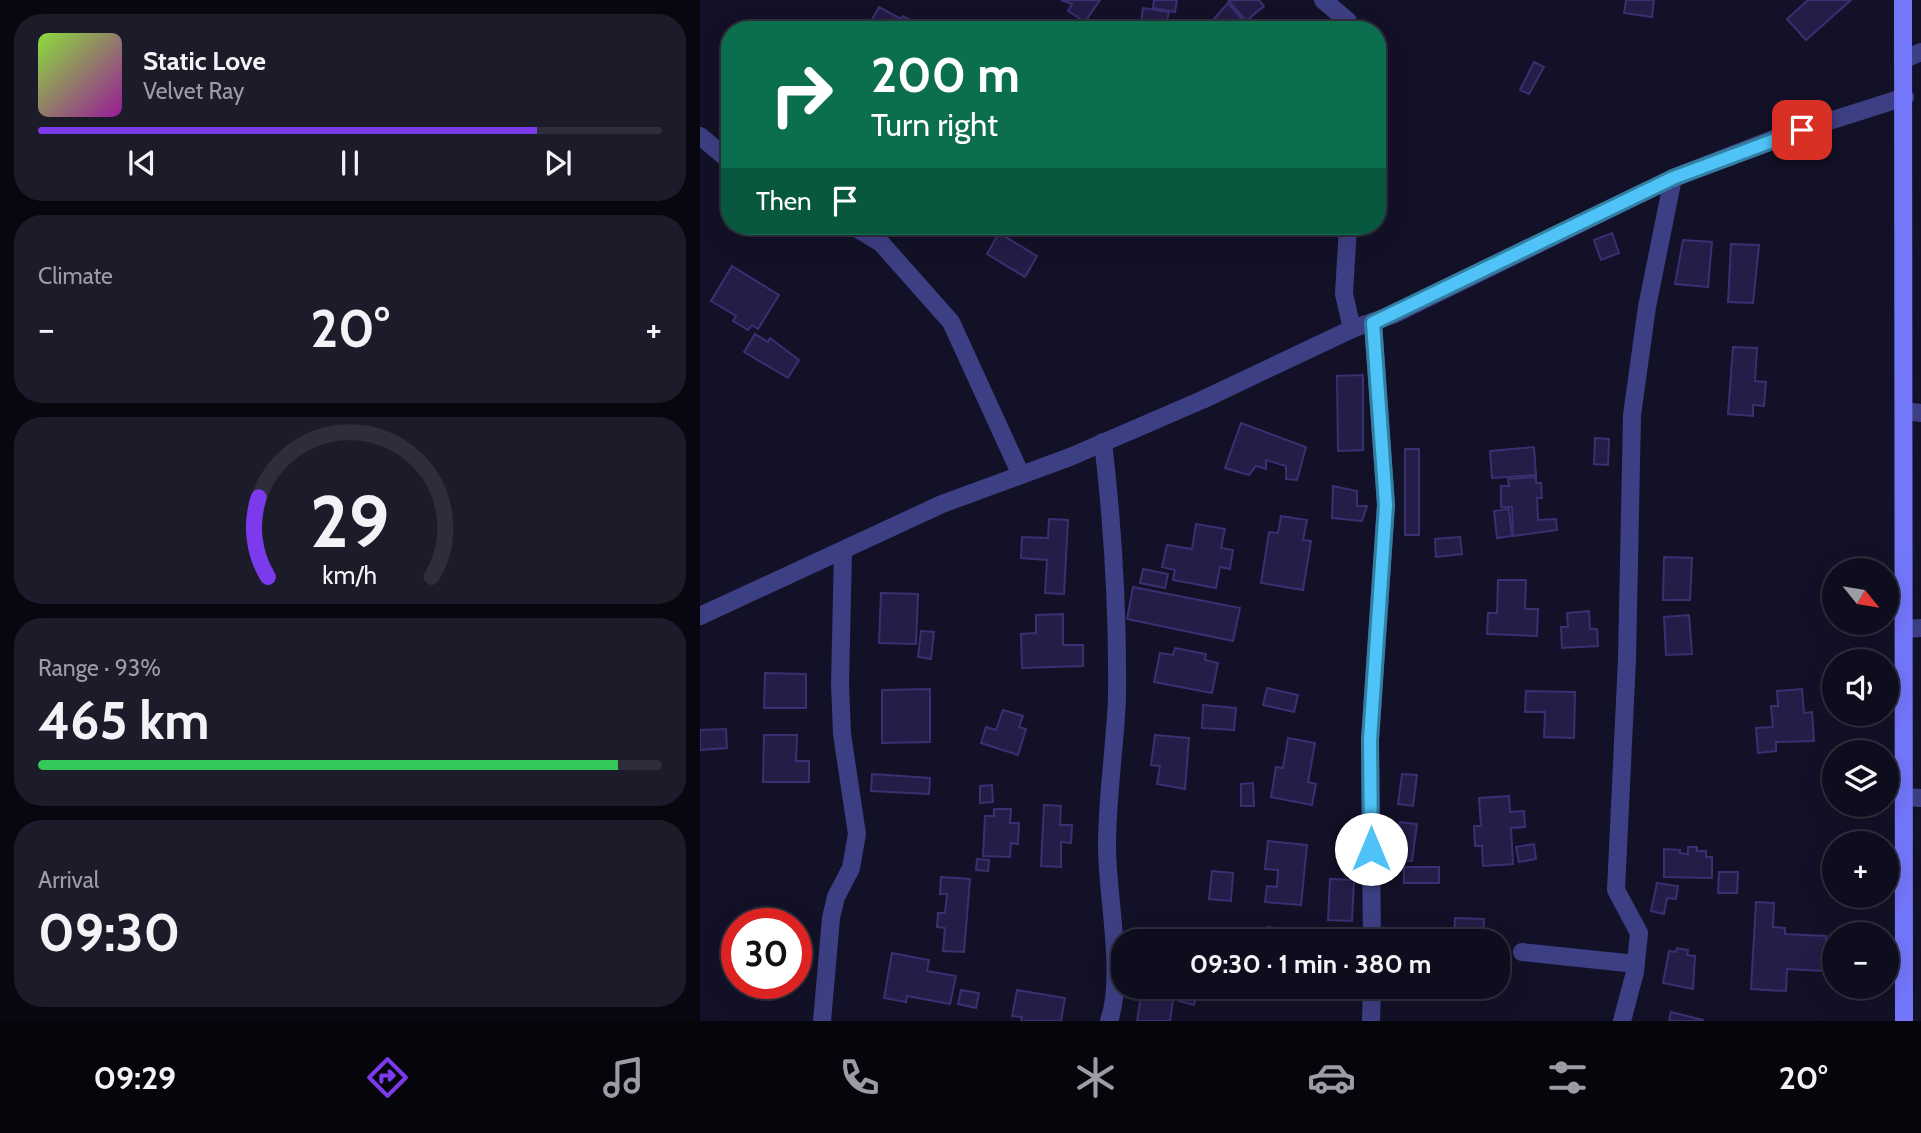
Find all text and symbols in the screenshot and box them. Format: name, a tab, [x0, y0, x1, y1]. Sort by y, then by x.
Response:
text: Static Love	[143, 45, 266, 77]
text: 200 m	[871, 45, 1020, 104]
icon: right	[756, 49, 847, 140]
text: Velvet Ray	[143, 77, 244, 105]
pin	[1772, 100, 1832, 160]
text: Turn right	[871, 105, 998, 144]
icon: arrive	[1783, 111, 1821, 149]
icon: previous	[123, 144, 161, 182]
icon: pause	[331, 144, 369, 182]
icon: next	[539, 144, 577, 182]
icon: arrive	[826, 182, 864, 220]
text: Then	[756, 185, 812, 217]
text: Climate	[38, 262, 113, 290]
text: 20°	[310, 297, 390, 360]
text: −	[38, 305, 55, 352]
text: +	[645, 305, 662, 352]
text: 29	[310, 477, 390, 565]
north arrow	[1822, 558, 1899, 635]
map controls	[1822, 558, 1899, 999]
text: km/h	[323, 559, 377, 589]
button: sound	[1822, 649, 1899, 726]
text: Range · 93%	[38, 654, 161, 682]
text: 465 km	[38, 689, 210, 752]
button: layers	[1822, 740, 1899, 817]
position arrow	[1334, 812, 1408, 886]
button: +	[1822, 831, 1899, 908]
text: Arrival	[38, 866, 99, 894]
text: 09:30	[38, 901, 180, 964]
speed limit sign: 30	[721, 908, 812, 999]
button: −	[1822, 922, 1899, 999]
text: 09:30 · 1 min · 380 m	[1190, 948, 1431, 980]
icon: directions	[363, 1053, 412, 1102]
icon: music	[599, 1053, 648, 1102]
icon: phone	[835, 1053, 884, 1102]
icon: climate	[1071, 1053, 1120, 1102]
icon: car	[1307, 1053, 1356, 1102]
icon: filters	[1543, 1053, 1592, 1102]
text: 09:29	[93, 1058, 176, 1097]
text: 20°	[1779, 1058, 1828, 1097]

